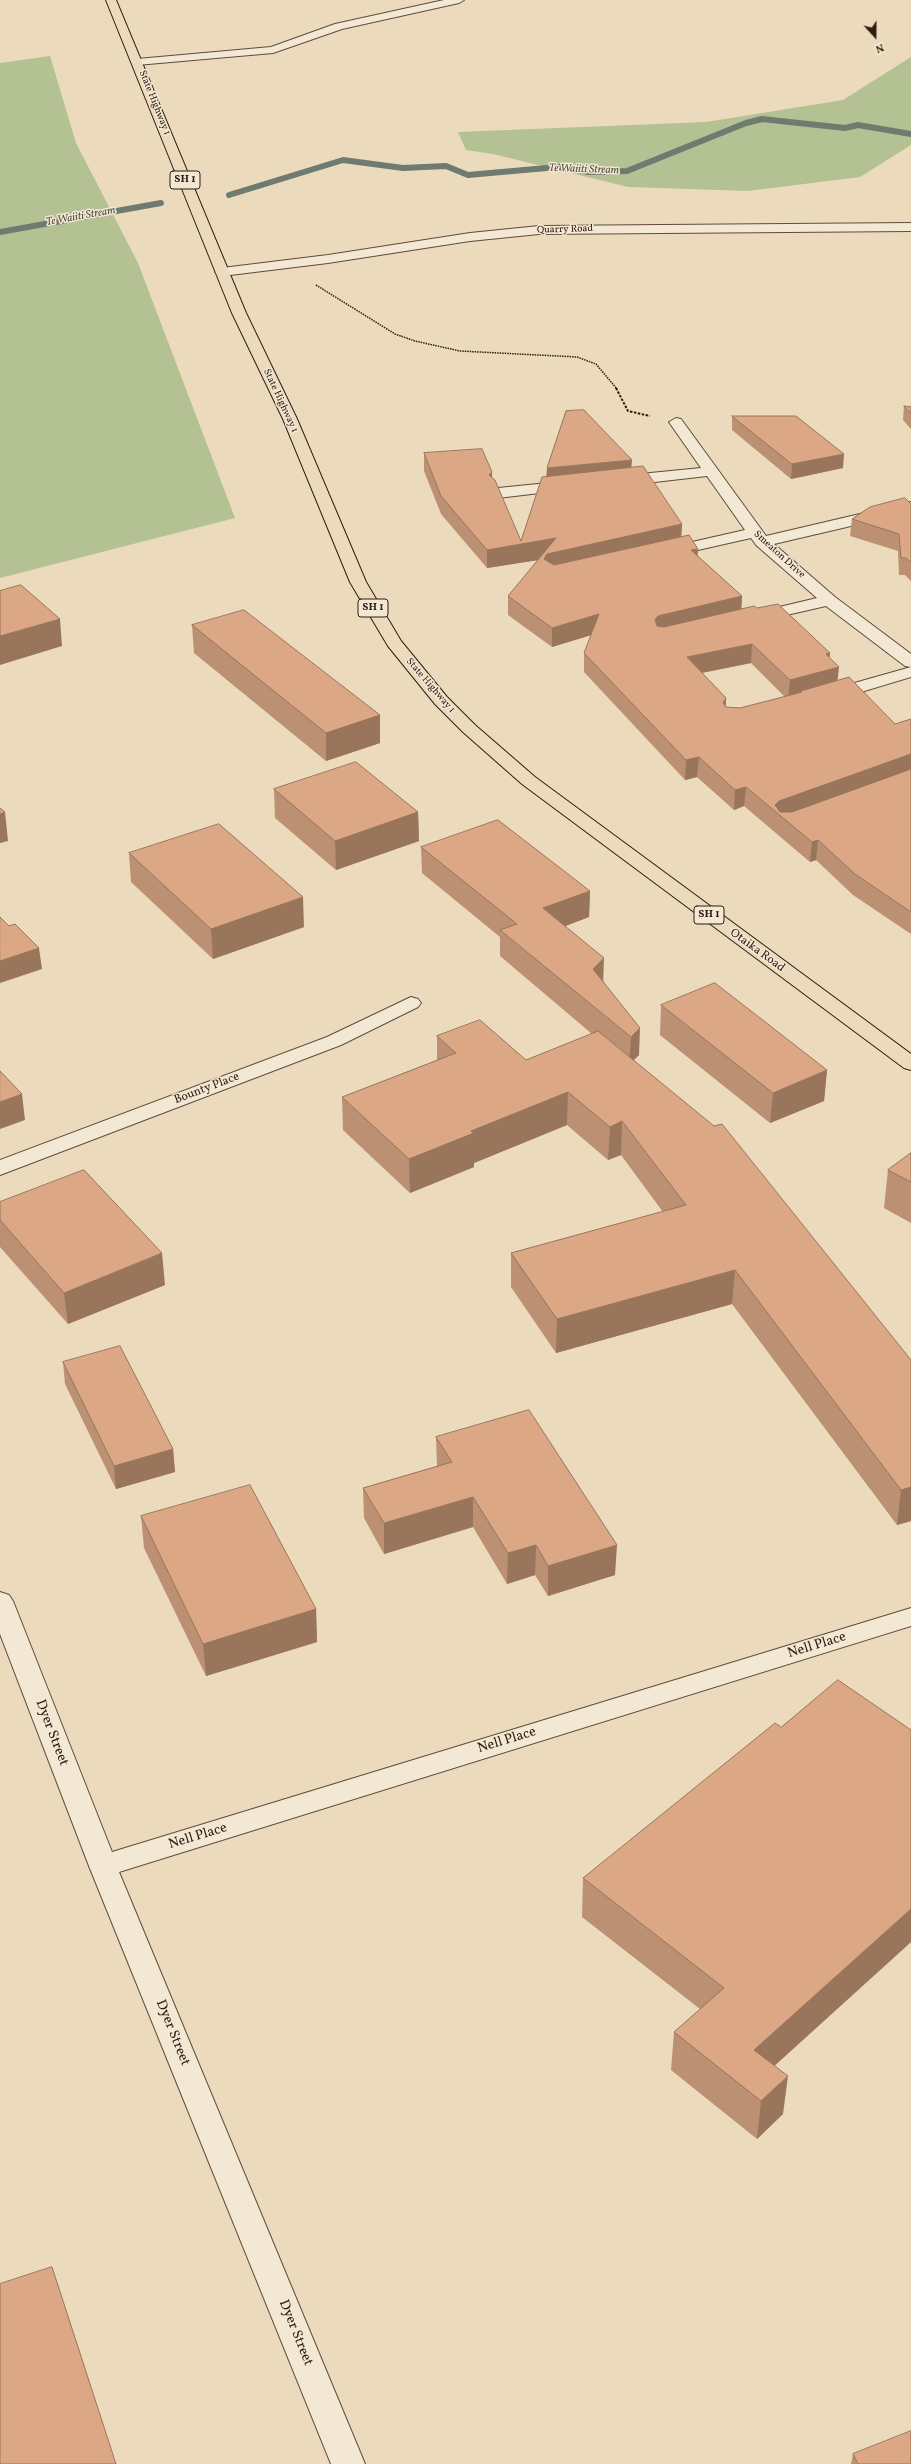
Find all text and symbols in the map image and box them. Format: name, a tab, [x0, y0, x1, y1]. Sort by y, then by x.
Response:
north arrow	[855, 16, 895, 56]
text: N	[873, 39, 886, 56]
street label: State Highway 1	[136, 69, 172, 137]
water label: Te Waiiti Stream	[549, 162, 619, 178]
road number: SH 1	[170, 171, 200, 189]
water label: Te Waiiti Stream	[45, 204, 117, 230]
street label: Quarry Road	[537, 223, 593, 237]
street label: State Highway 1	[260, 367, 300, 435]
street label: Smeaton Drive	[751, 529, 807, 581]
road number: SH 1	[358, 599, 388, 617]
street label: State Highway 1	[403, 656, 457, 716]
road number: SH 1	[694, 906, 724, 924]
street label: Otaika Road	[727, 926, 787, 976]
street label: Bounty Place	[172, 1070, 242, 1108]
street label: Nell Place	[786, 1629, 848, 1663]
street label: Dyer Street	[31, 1697, 71, 1769]
street label: Nell Place	[476, 1724, 538, 1758]
street label: Nell Place	[167, 1820, 229, 1854]
street label: Dyer Street	[151, 1998, 193, 2068]
street label: Dyer Street	[274, 2298, 316, 2368]

